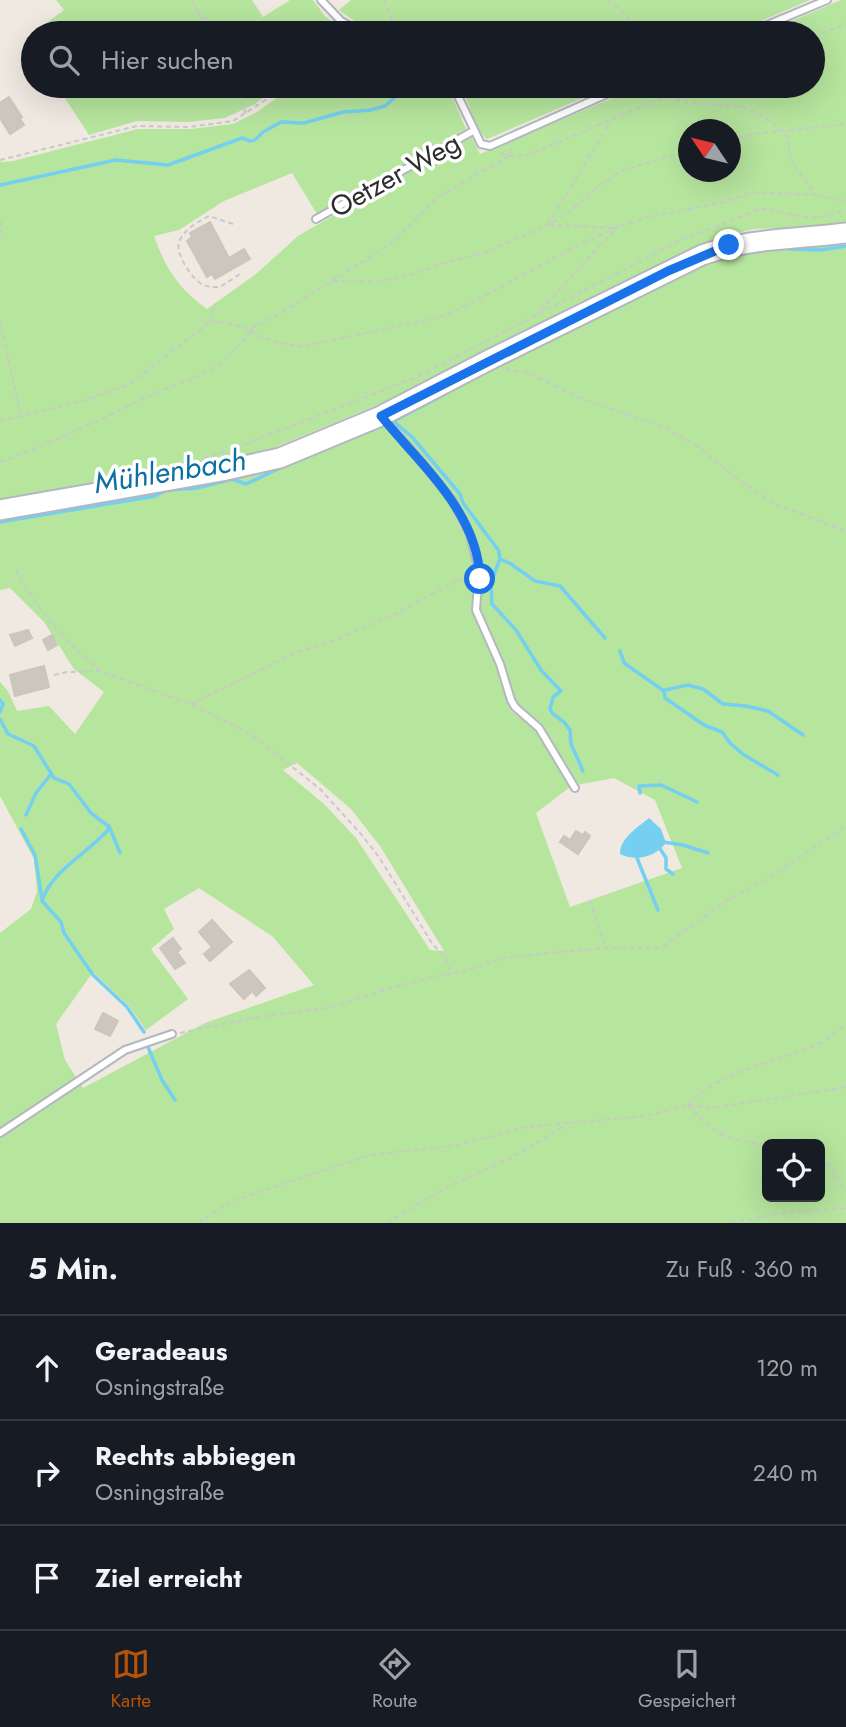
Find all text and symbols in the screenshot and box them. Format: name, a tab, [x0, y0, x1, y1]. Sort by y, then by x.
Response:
search box	[21, 21, 825, 98]
icon: search	[45, 41, 83, 79]
text: Hier suchen	[101, 41, 234, 79]
north arrow	[678, 119, 741, 182]
street label: Oetzer Weg	[322, 122, 468, 228]
route end	[713, 229, 744, 260]
water label: Mühlenbach	[91, 438, 249, 504]
route start	[464, 563, 495, 594]
map controls	[762, 1139, 825, 1202]
button: locate	[762, 1139, 825, 1202]
text: 5 Min.	[28, 1247, 118, 1290]
text: Zu Fuß · 360 m	[666, 1252, 818, 1286]
text: Geradeaus	[95, 1332, 228, 1370]
icon: ahead	[28, 1349, 66, 1387]
text: 120 m	[756, 1351, 818, 1385]
text: Osningstraße	[95, 1370, 224, 1404]
text: Rechts abbiegen	[95, 1437, 296, 1475]
icon: right	[28, 1454, 66, 1492]
text: 240 m	[753, 1456, 818, 1490]
text: Osningstraße	[95, 1475, 224, 1509]
icon: arrive	[28, 1559, 66, 1597]
text: Ziel erreicht	[95, 1559, 242, 1597]
tab: Karte	[110, 1645, 151, 1714]
tab: Route	[372, 1645, 417, 1714]
tab: Gespeichert	[638, 1645, 736, 1714]

